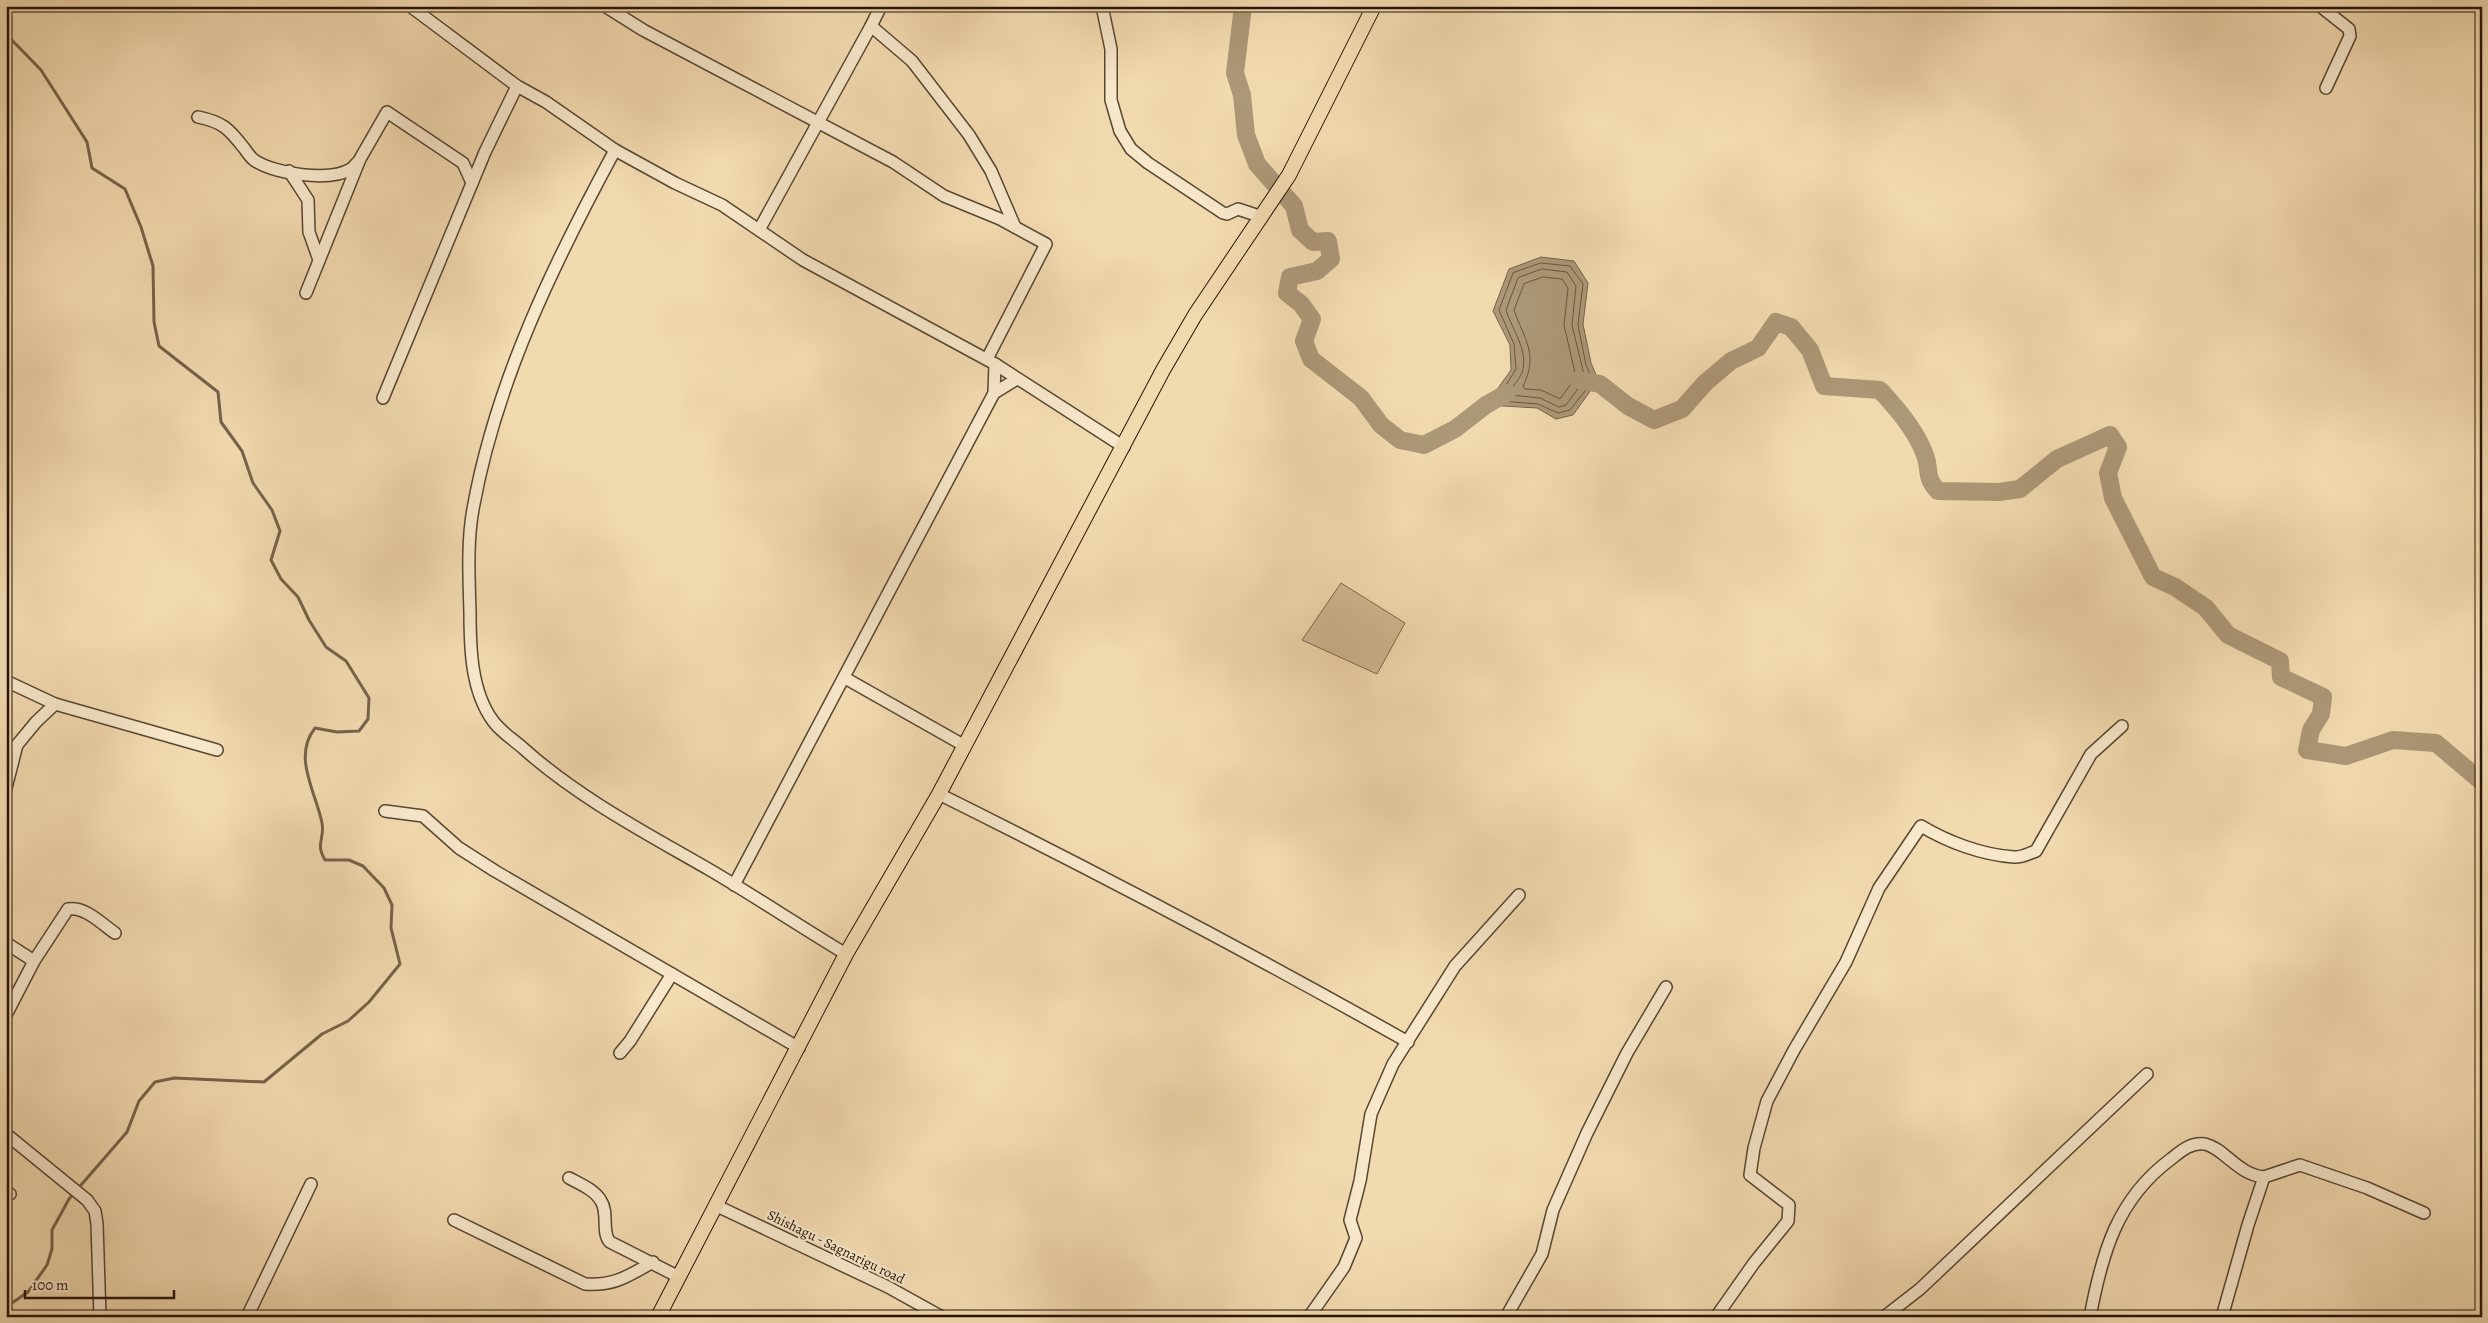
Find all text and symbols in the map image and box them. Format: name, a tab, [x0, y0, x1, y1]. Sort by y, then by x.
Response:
street label: Shishagu - Sagnarigu road	[764, 1205, 908, 1289]
scale bar	[25, 1268, 174, 1300]
text: 100 m	[32, 1275, 69, 1295]

